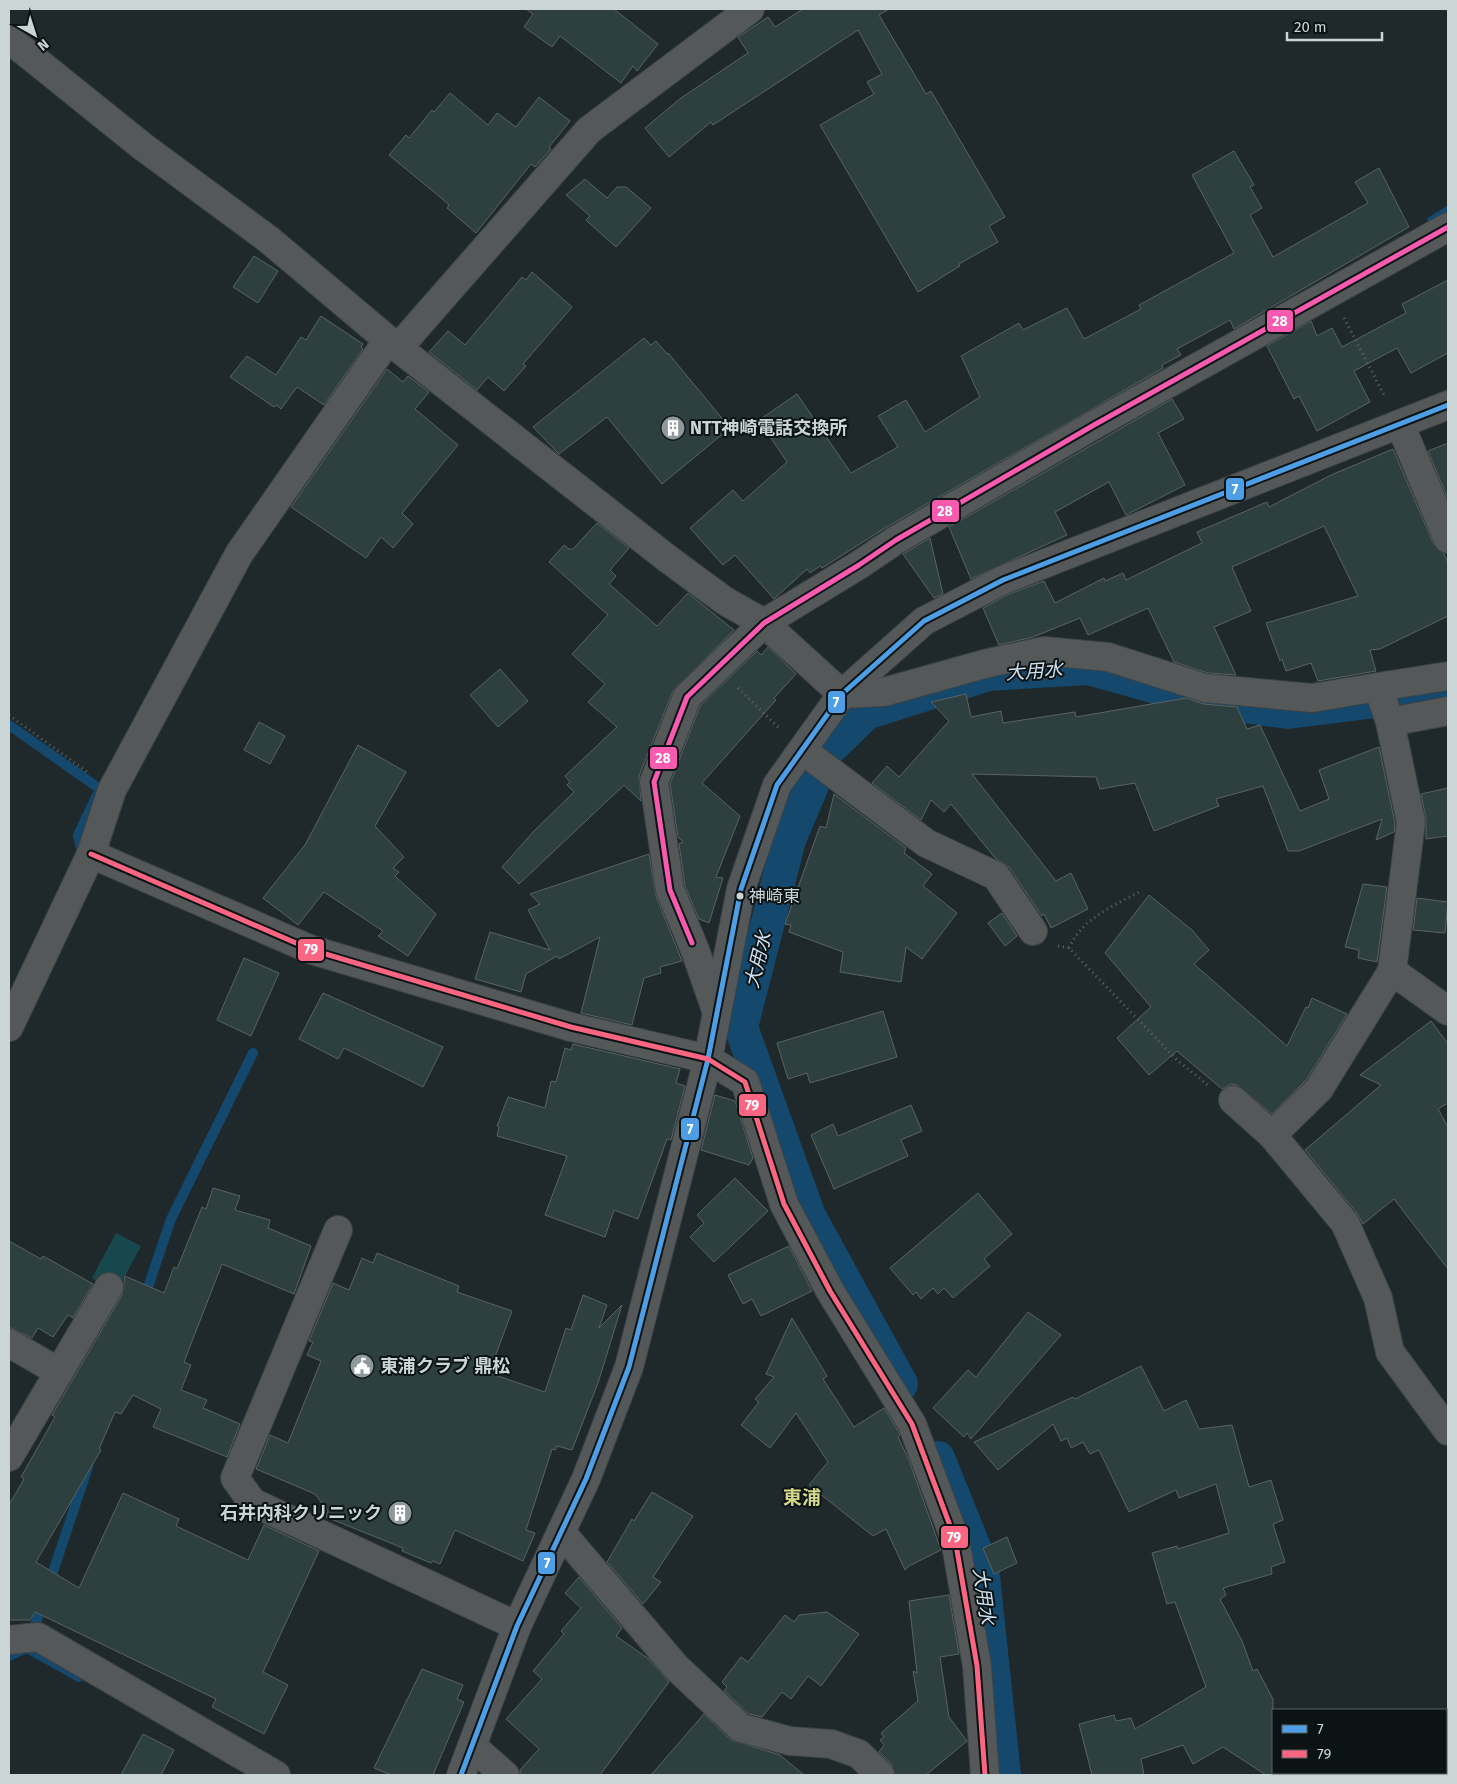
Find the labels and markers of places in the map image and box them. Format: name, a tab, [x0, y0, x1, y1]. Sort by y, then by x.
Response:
building icon: NTT神崎電話交換所	[660, 415, 686, 441]
place label: NTT神崎電話交換所	[690, 417, 847, 439]
place label: 神崎東	[749, 886, 800, 907]
marker: 神崎東	[735, 891, 745, 901]
public building icon: 東浦クラブ 鼎松	[349, 1353, 375, 1379]
place label: 東浦クラブ 鼎松	[380, 1355, 510, 1377]
building icon: 石井内科クリニック	[387, 1500, 413, 1526]
place label: 石井内科クリニック	[220, 1502, 382, 1524]

